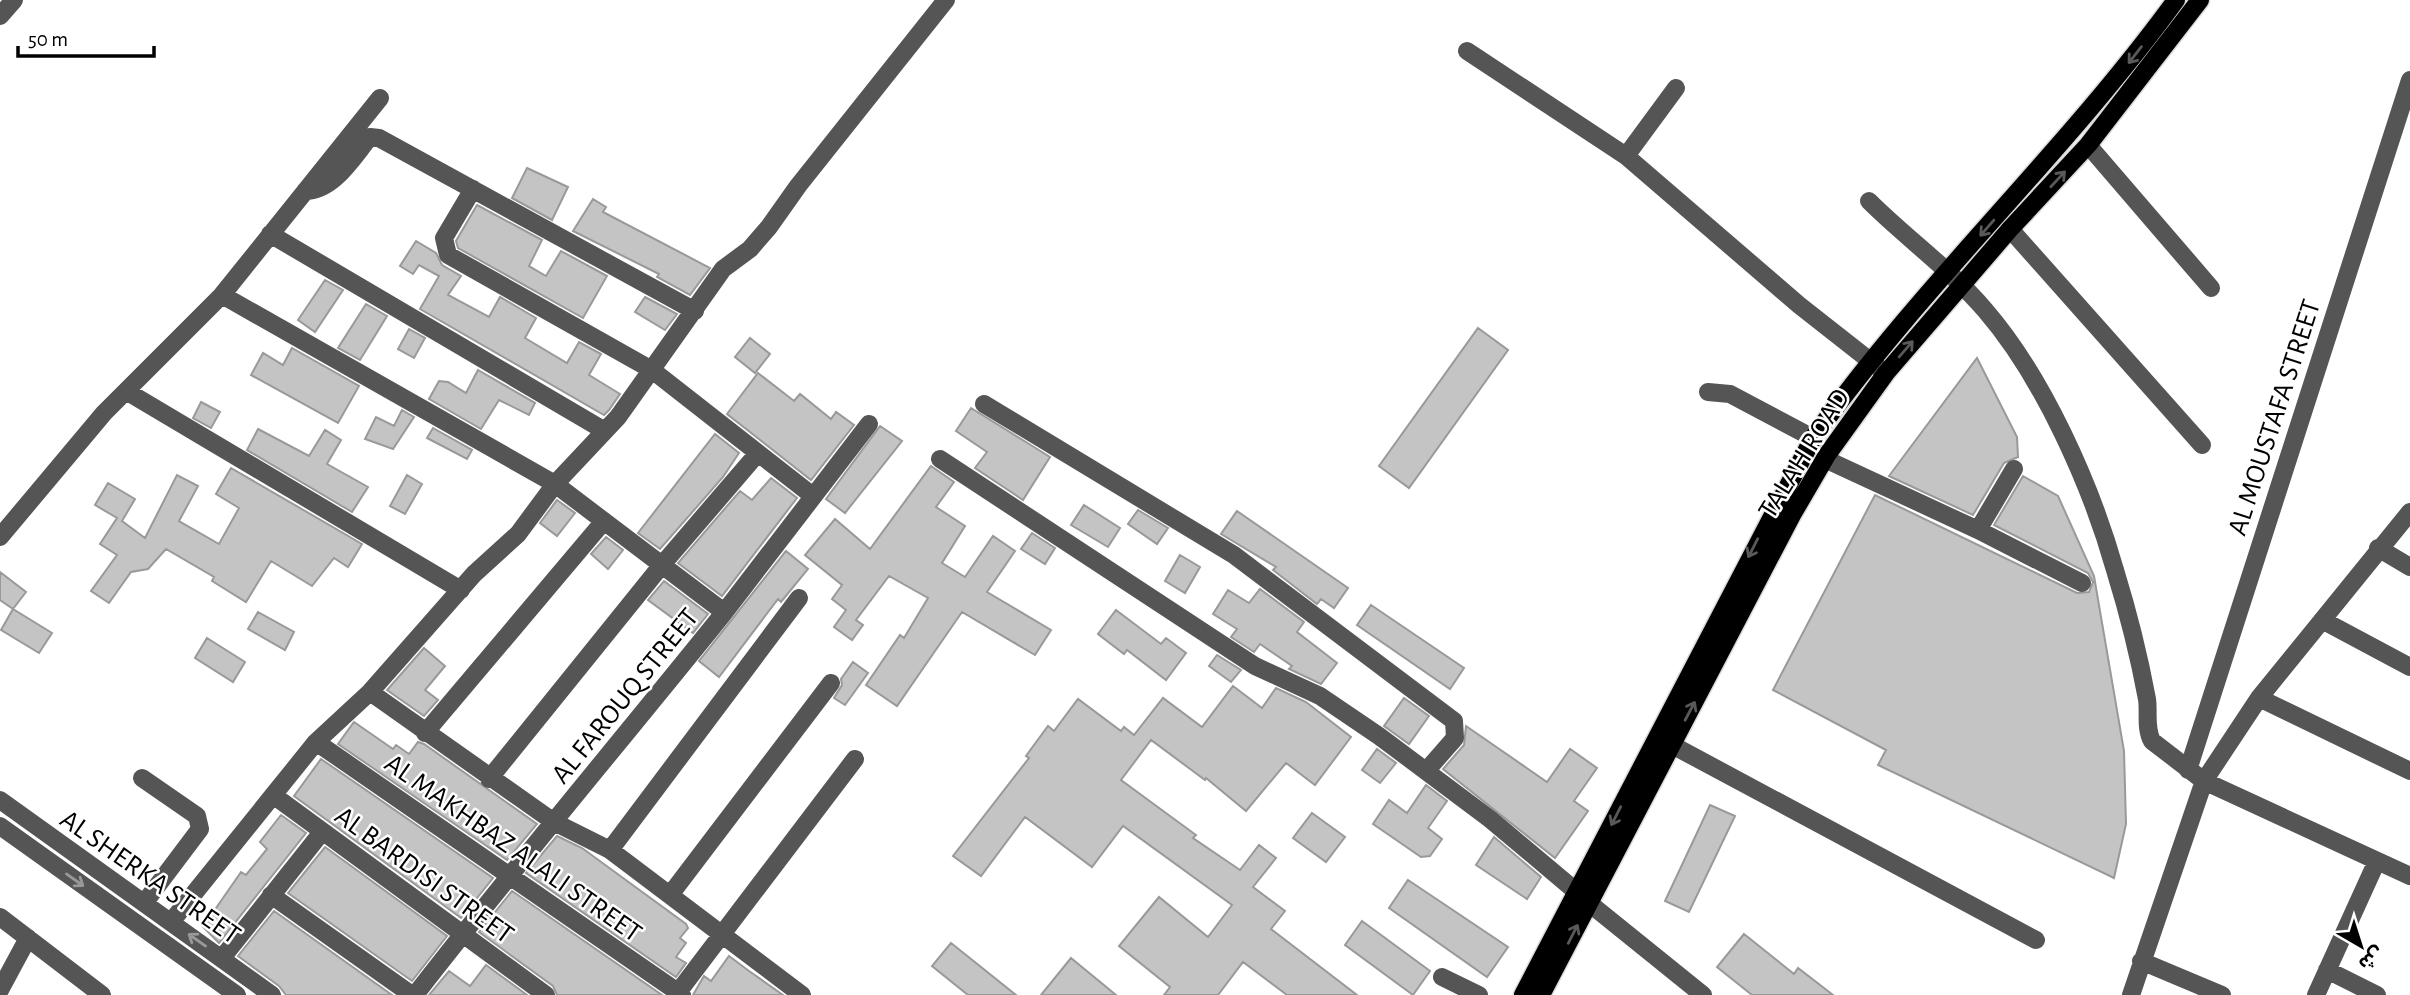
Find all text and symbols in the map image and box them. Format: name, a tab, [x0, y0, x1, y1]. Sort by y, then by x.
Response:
scale bar	[18, 14, 154, 58]
text: 50 m	[28, 29, 68, 50]
one-way arrow	[2128, 45, 2143, 63]
one-way arrow	[2049, 171, 2066, 188]
one-way arrow	[1980, 218, 1996, 236]
street label: AL MOUSTAFA STREET	[2224, 296, 2326, 539]
one-way arrow	[1898, 340, 1914, 358]
street label: TALAH ROAD	[1754, 384, 1855, 524]
one-way arrow	[1746, 537, 1759, 558]
street label: AL FAROUQ STREET	[547, 603, 705, 789]
one-way arrow	[1683, 701, 1697, 722]
street label: AL MAKHBAZ ALALI STREET	[379, 749, 647, 948]
street label: AL BARDISI STREET	[329, 802, 518, 950]
street label: AL SHERKA STREET	[55, 805, 245, 950]
one-way arrow	[1609, 805, 1623, 826]
one-way arrow	[65, 873, 84, 887]
north arrow	[2326, 911, 2396, 981]
one-way arrow	[1566, 925, 1580, 945]
one-way arrow	[188, 933, 207, 947]
text: ش	[2355, 942, 2387, 974]

